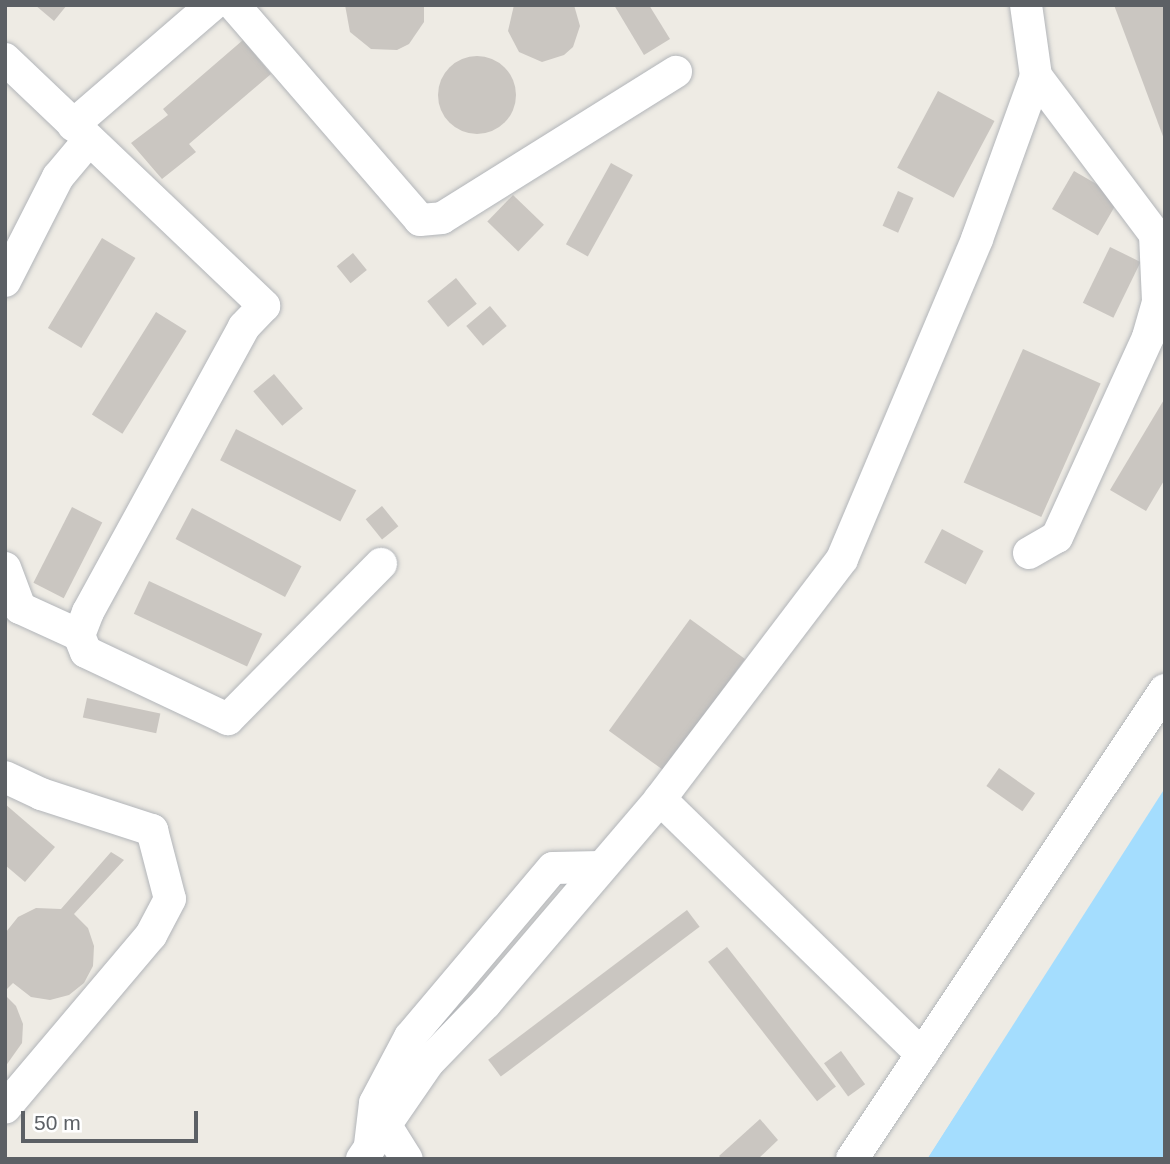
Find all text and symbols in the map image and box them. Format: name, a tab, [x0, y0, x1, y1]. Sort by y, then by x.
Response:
scale bar	[24, 1098, 201, 1142]
text: 50 m	[34, 1111, 81, 1134]

